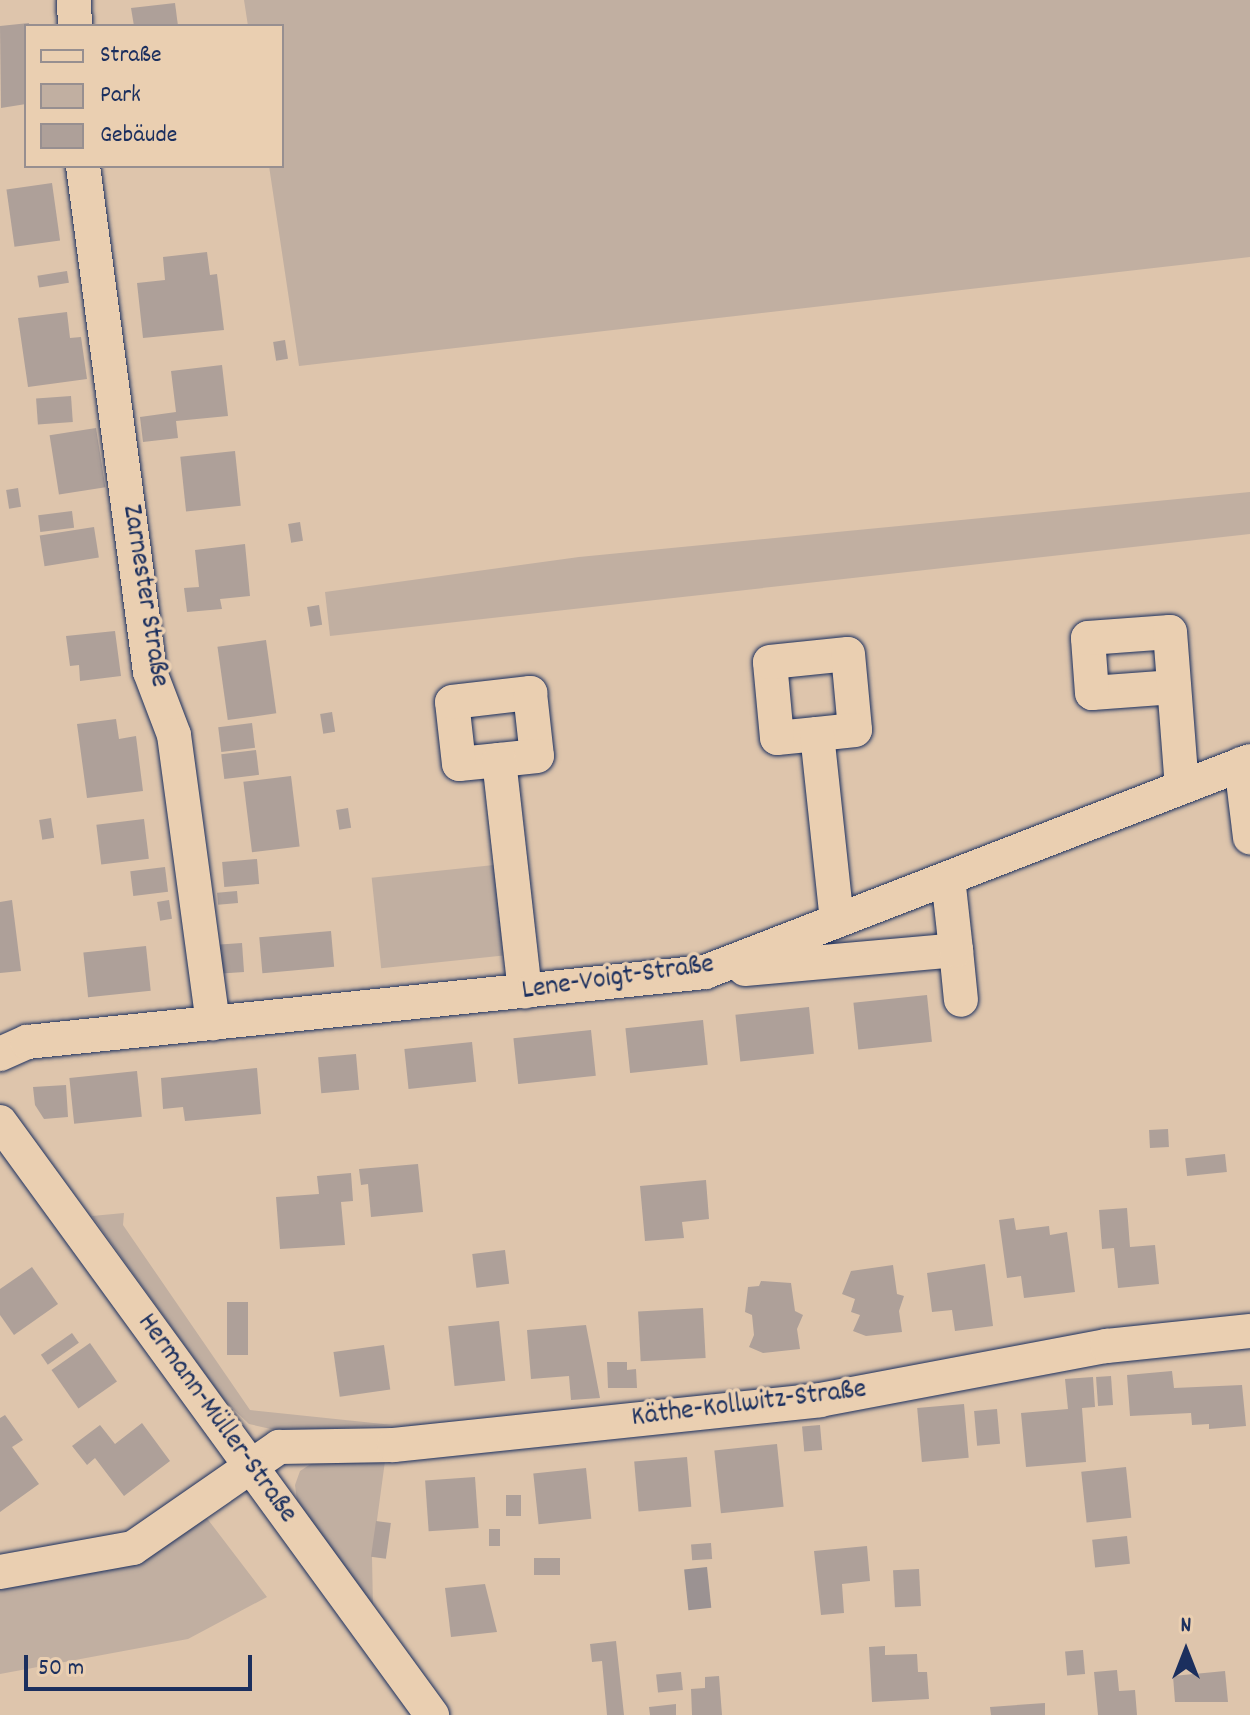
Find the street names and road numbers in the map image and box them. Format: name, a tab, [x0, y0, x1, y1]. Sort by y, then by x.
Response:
street label: Zarnester Straße	[113, 502, 175, 690]
street label: Lene-Voigt-Straße	[520, 949, 716, 1009]
street label: Hermann-Müller-Straße	[129, 1308, 303, 1530]
street label: Käthe-Kollwitz-Straße	[630, 1374, 868, 1436]

